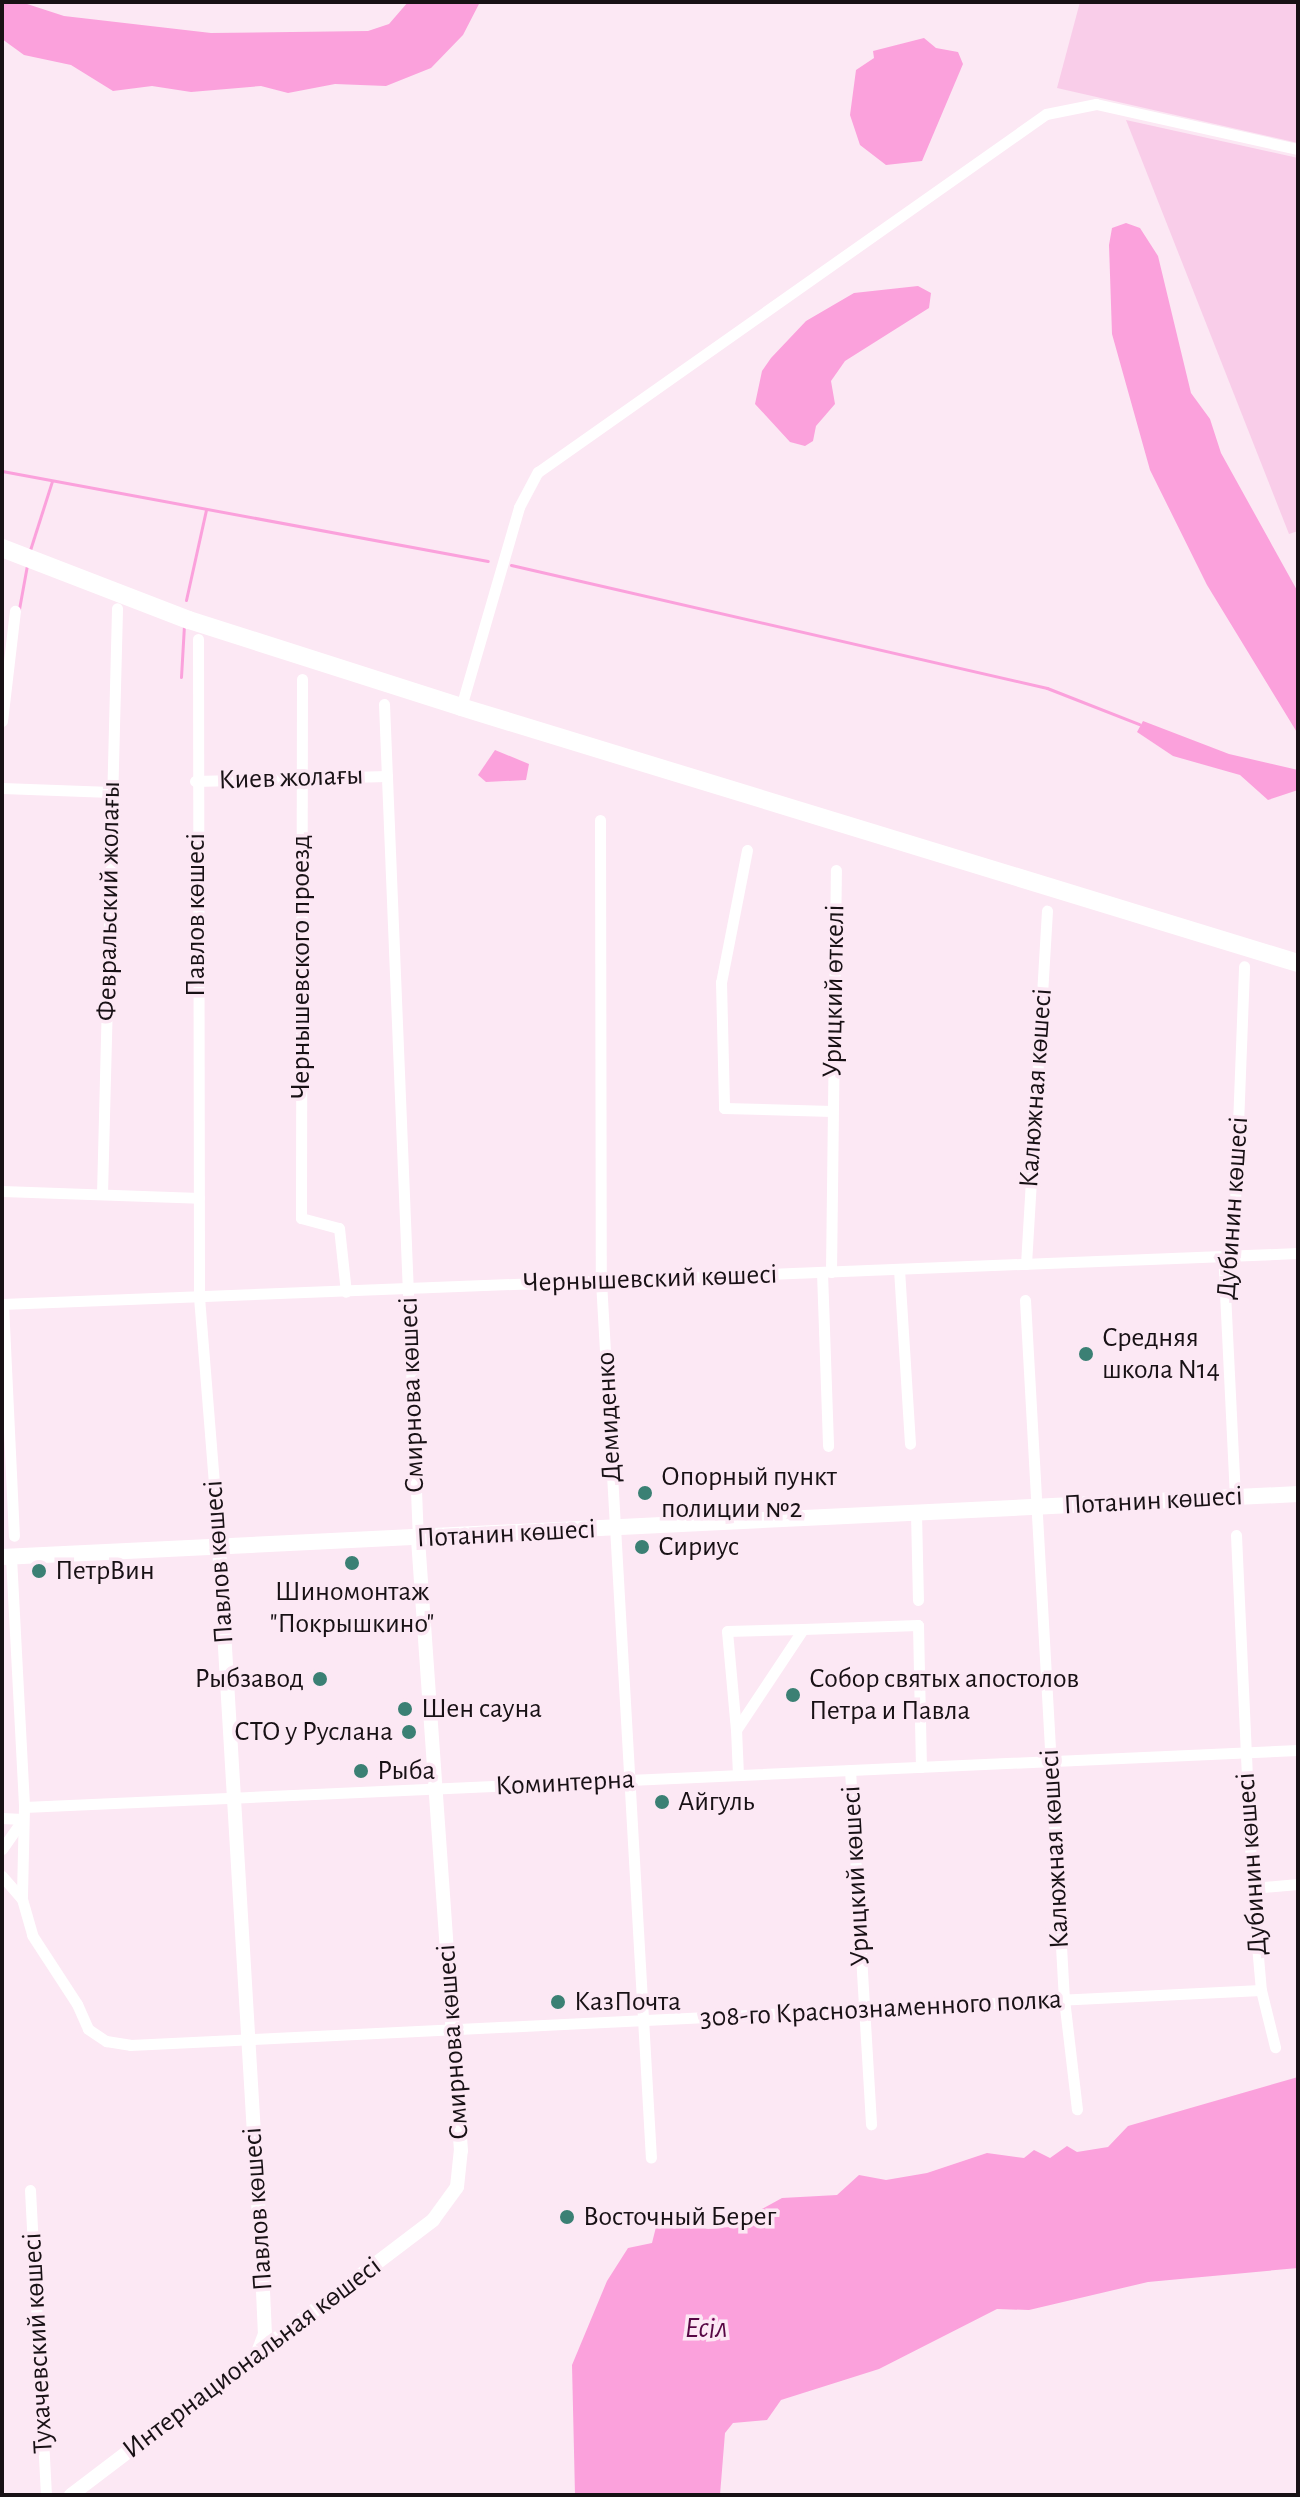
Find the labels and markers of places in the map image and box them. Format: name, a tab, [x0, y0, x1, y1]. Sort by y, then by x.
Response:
place label: Средняя школа N14	[1102, 1321, 1220, 1387]
marker: Средняя школа N14	[1077, 1345, 1095, 1363]
place label: Опорный пункт полиции №2	[661, 1460, 837, 1526]
marker: Опорный пункт полиции №2	[636, 1484, 654, 1502]
place label: Сириус	[658, 1530, 739, 1564]
marker: Сириус	[633, 1538, 651, 1556]
place label: ПетрВин	[55, 1554, 155, 1588]
marker: Шиномонтаж "Покрышкино"	[343, 1554, 361, 1572]
marker: ПетрВин	[30, 1562, 48, 1580]
place label: Шиномонтаж "Покрышкино"	[270, 1575, 434, 1641]
place label: Рыбзавод	[194, 1662, 304, 1696]
place label: Собор святых апостолов Петра и Павла	[809, 1662, 1079, 1728]
marker: Рыбзавод	[311, 1670, 329, 1688]
marker: Собор святых апостолов Петра и Павла	[784, 1686, 802, 1704]
place label: Шен сауна	[421, 1692, 542, 1726]
marker: Шен сауна	[396, 1700, 414, 1718]
place label: СТО у Руслана	[234, 1715, 393, 1749]
marker: СТО у Руслана	[400, 1723, 418, 1741]
place label: Рыба	[377, 1754, 435, 1788]
marker: Рыба	[352, 1762, 370, 1780]
place label: Айгуль	[678, 1785, 754, 1819]
marker: Айгуль	[653, 1793, 671, 1811]
place label: КазПочта	[574, 1985, 681, 2019]
marker: КазПочта	[549, 1993, 567, 2011]
place label: Восточный Берег	[583, 2200, 776, 2234]
marker: Восточный Берег	[558, 2208, 576, 2226]

